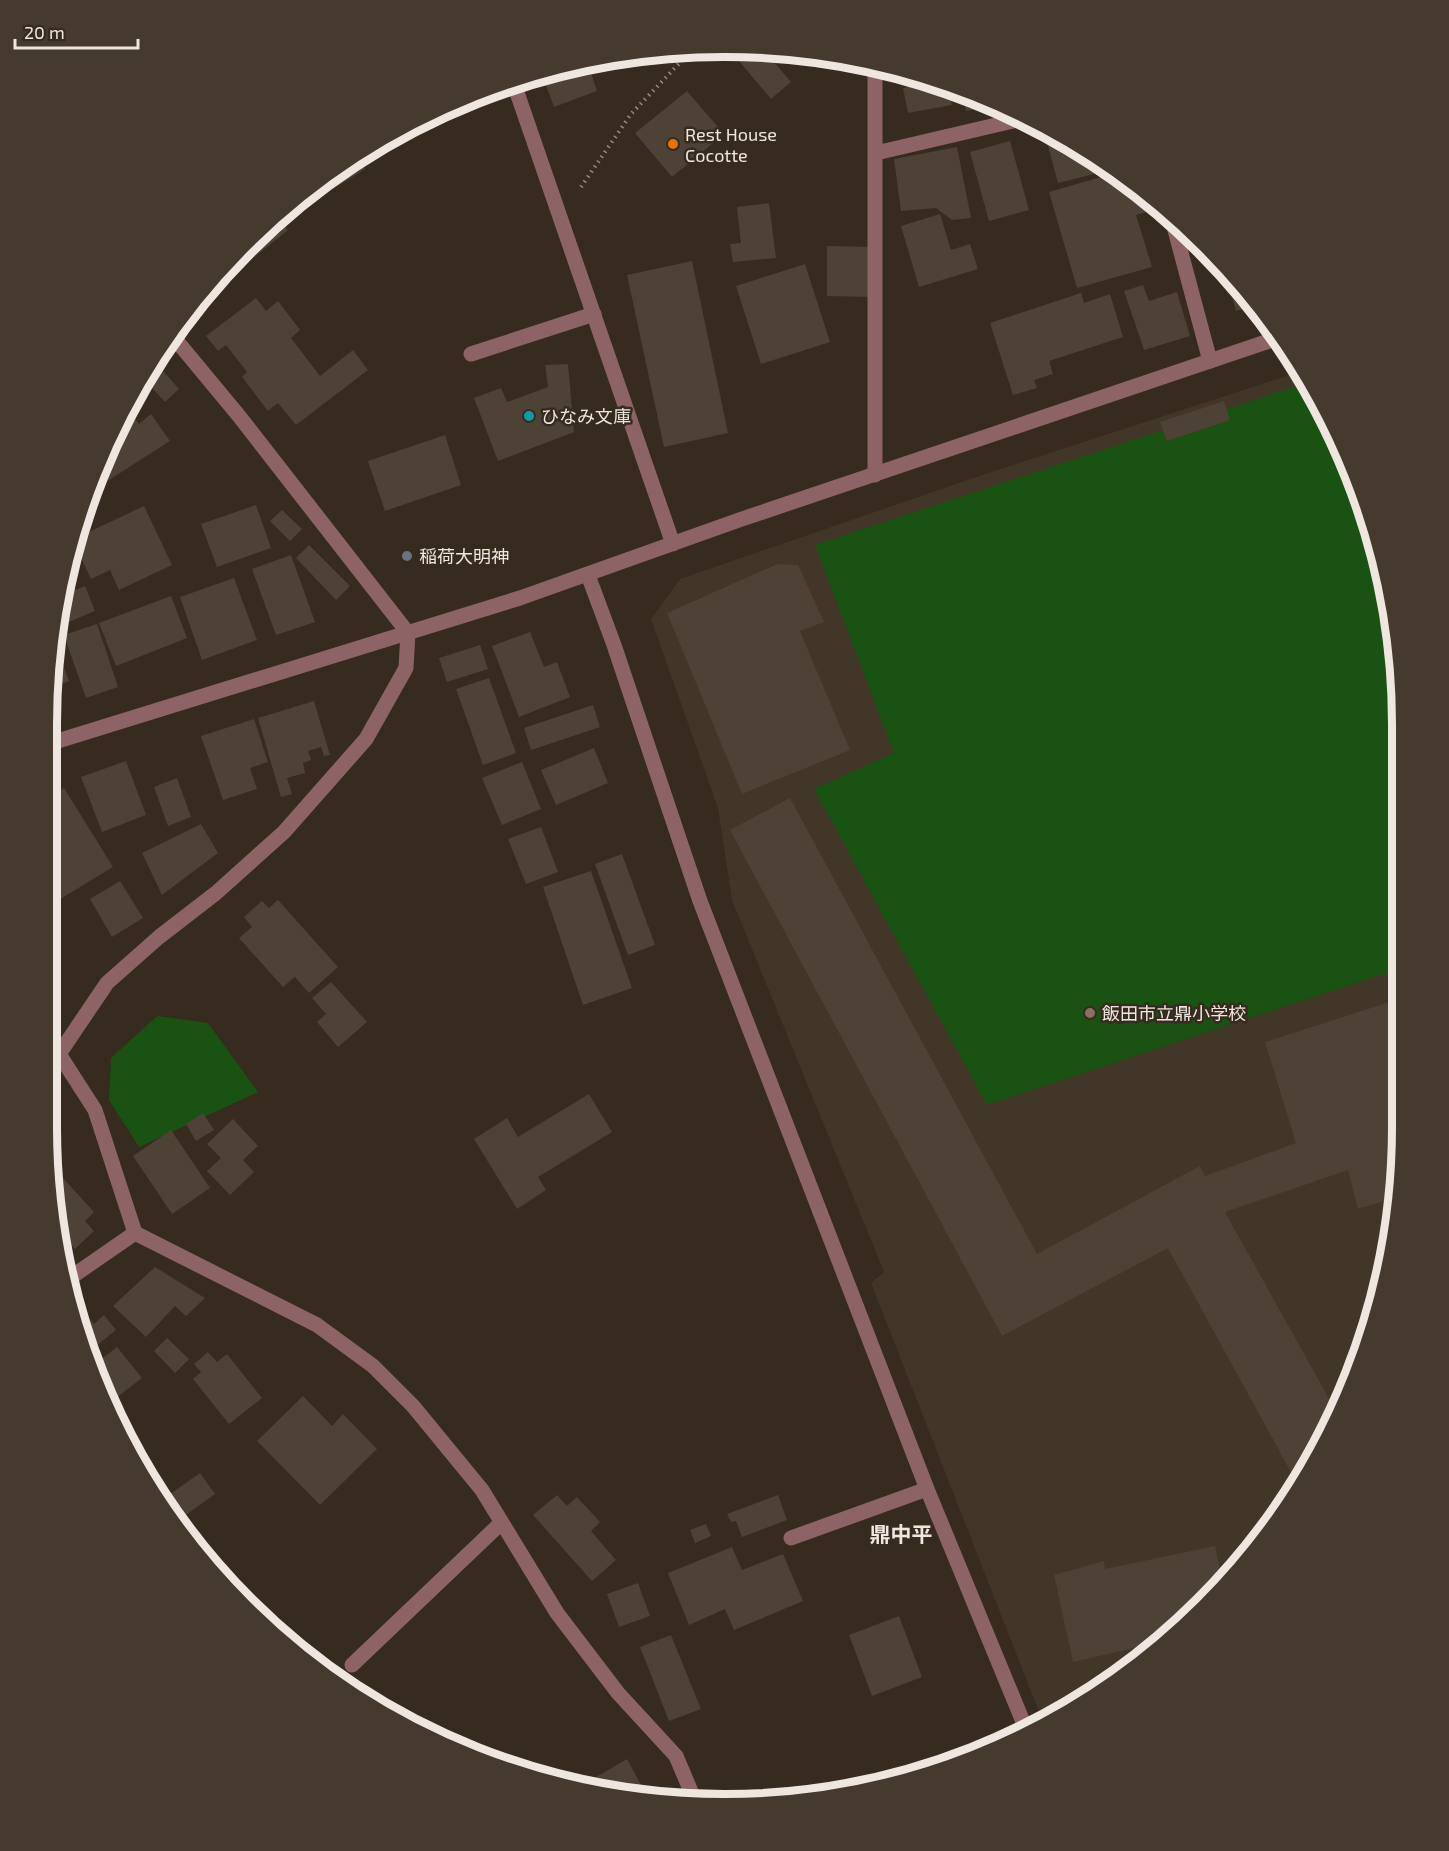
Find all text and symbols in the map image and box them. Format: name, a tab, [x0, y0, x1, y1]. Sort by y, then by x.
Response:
scale bar	[15, 12, 138, 50]
text: 20 m	[24, 21, 65, 43]
place label: Rest House Cocotte	[685, 123, 777, 166]
marker: Rest House Cocotte	[666, 137, 680, 151]
place label: ひなみ文庫	[541, 405, 631, 427]
marker: ひなみ文庫	[522, 409, 536, 423]
place label: 稲荷大明神	[419, 545, 509, 567]
marker: 稲荷大明神	[400, 549, 414, 563]
place label: 飯田市立鼎小学校	[1102, 1002, 1246, 1024]
marker: 飯田市立鼎小学校	[1083, 1006, 1097, 1020]
district label: 鼎中平	[870, 1521, 933, 1546]

